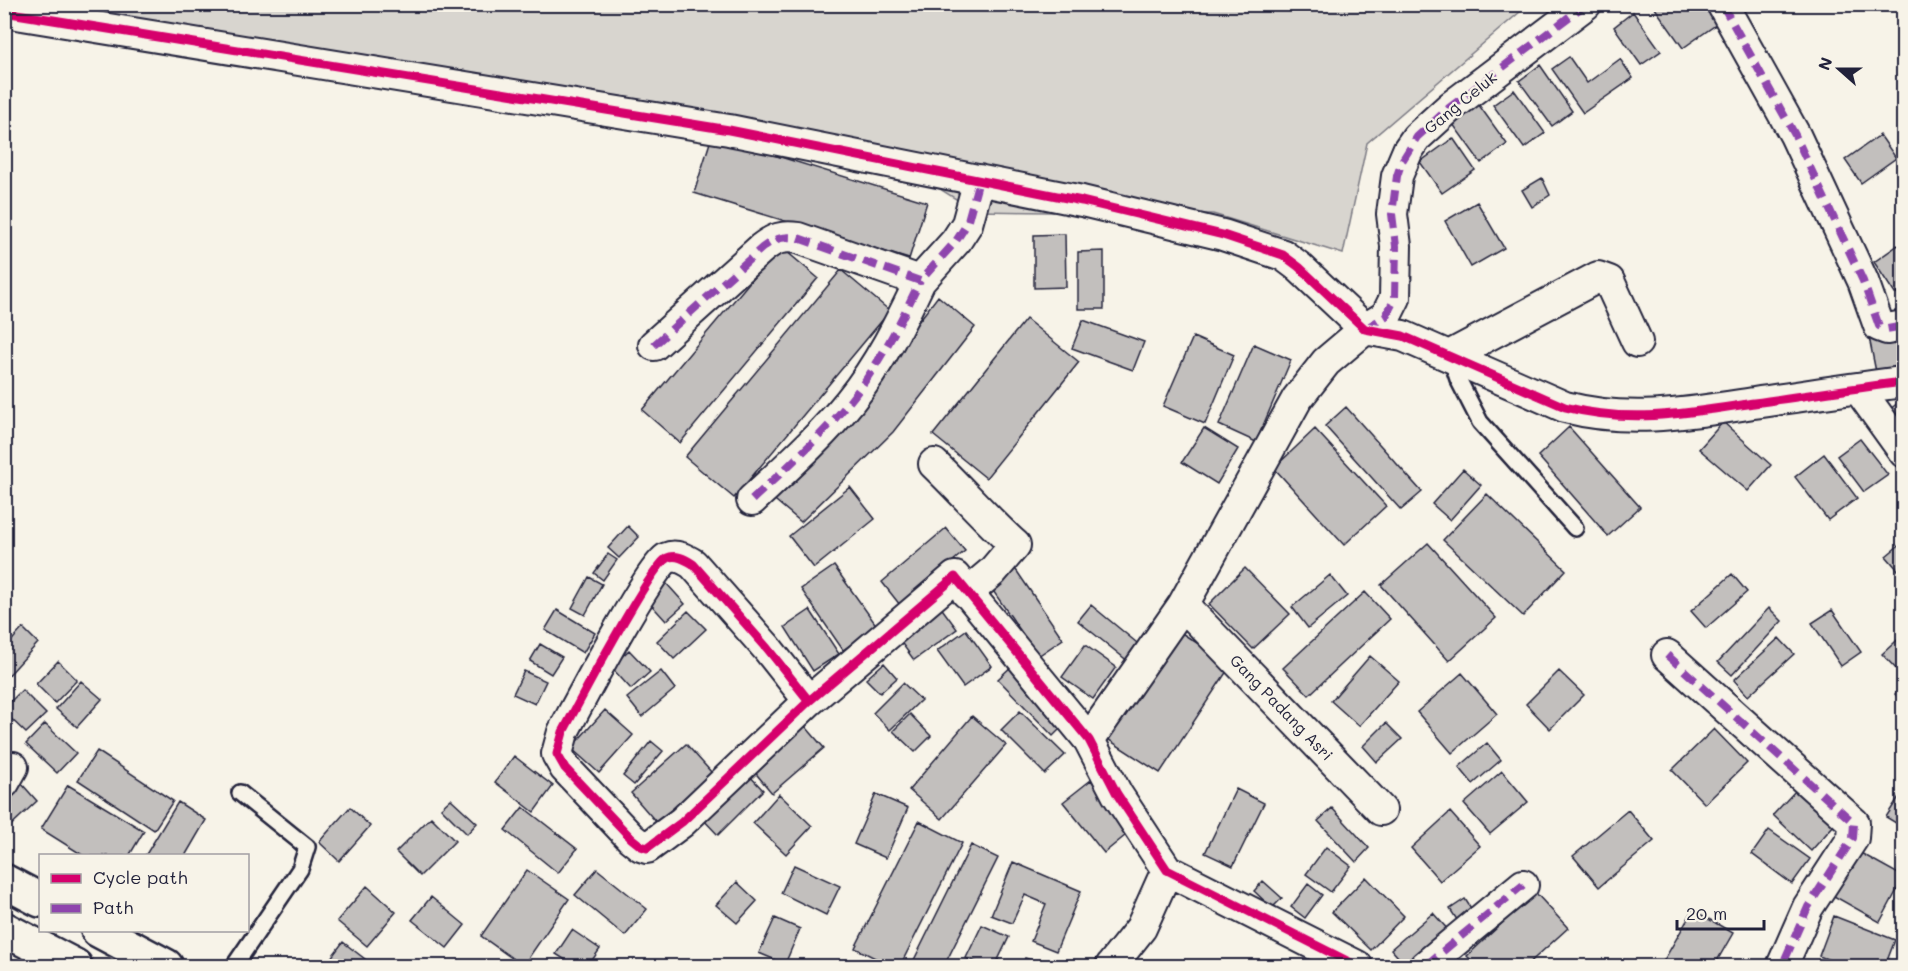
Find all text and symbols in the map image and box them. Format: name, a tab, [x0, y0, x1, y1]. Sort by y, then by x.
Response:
north arrow	[1809, 39, 1869, 99]
text: N	[1813, 54, 1837, 73]
street label: Gang Celuk	[1419, 66, 1501, 138]
street label: Gang Padang Asri	[1226, 649, 1338, 765]
legend	[39, 854, 249, 932]
text: Cycle path	[93, 865, 188, 889]
scale bar	[1677, 893, 1764, 931]
text: Path	[93, 895, 133, 919]
text: 20 m	[1686, 901, 1727, 925]

